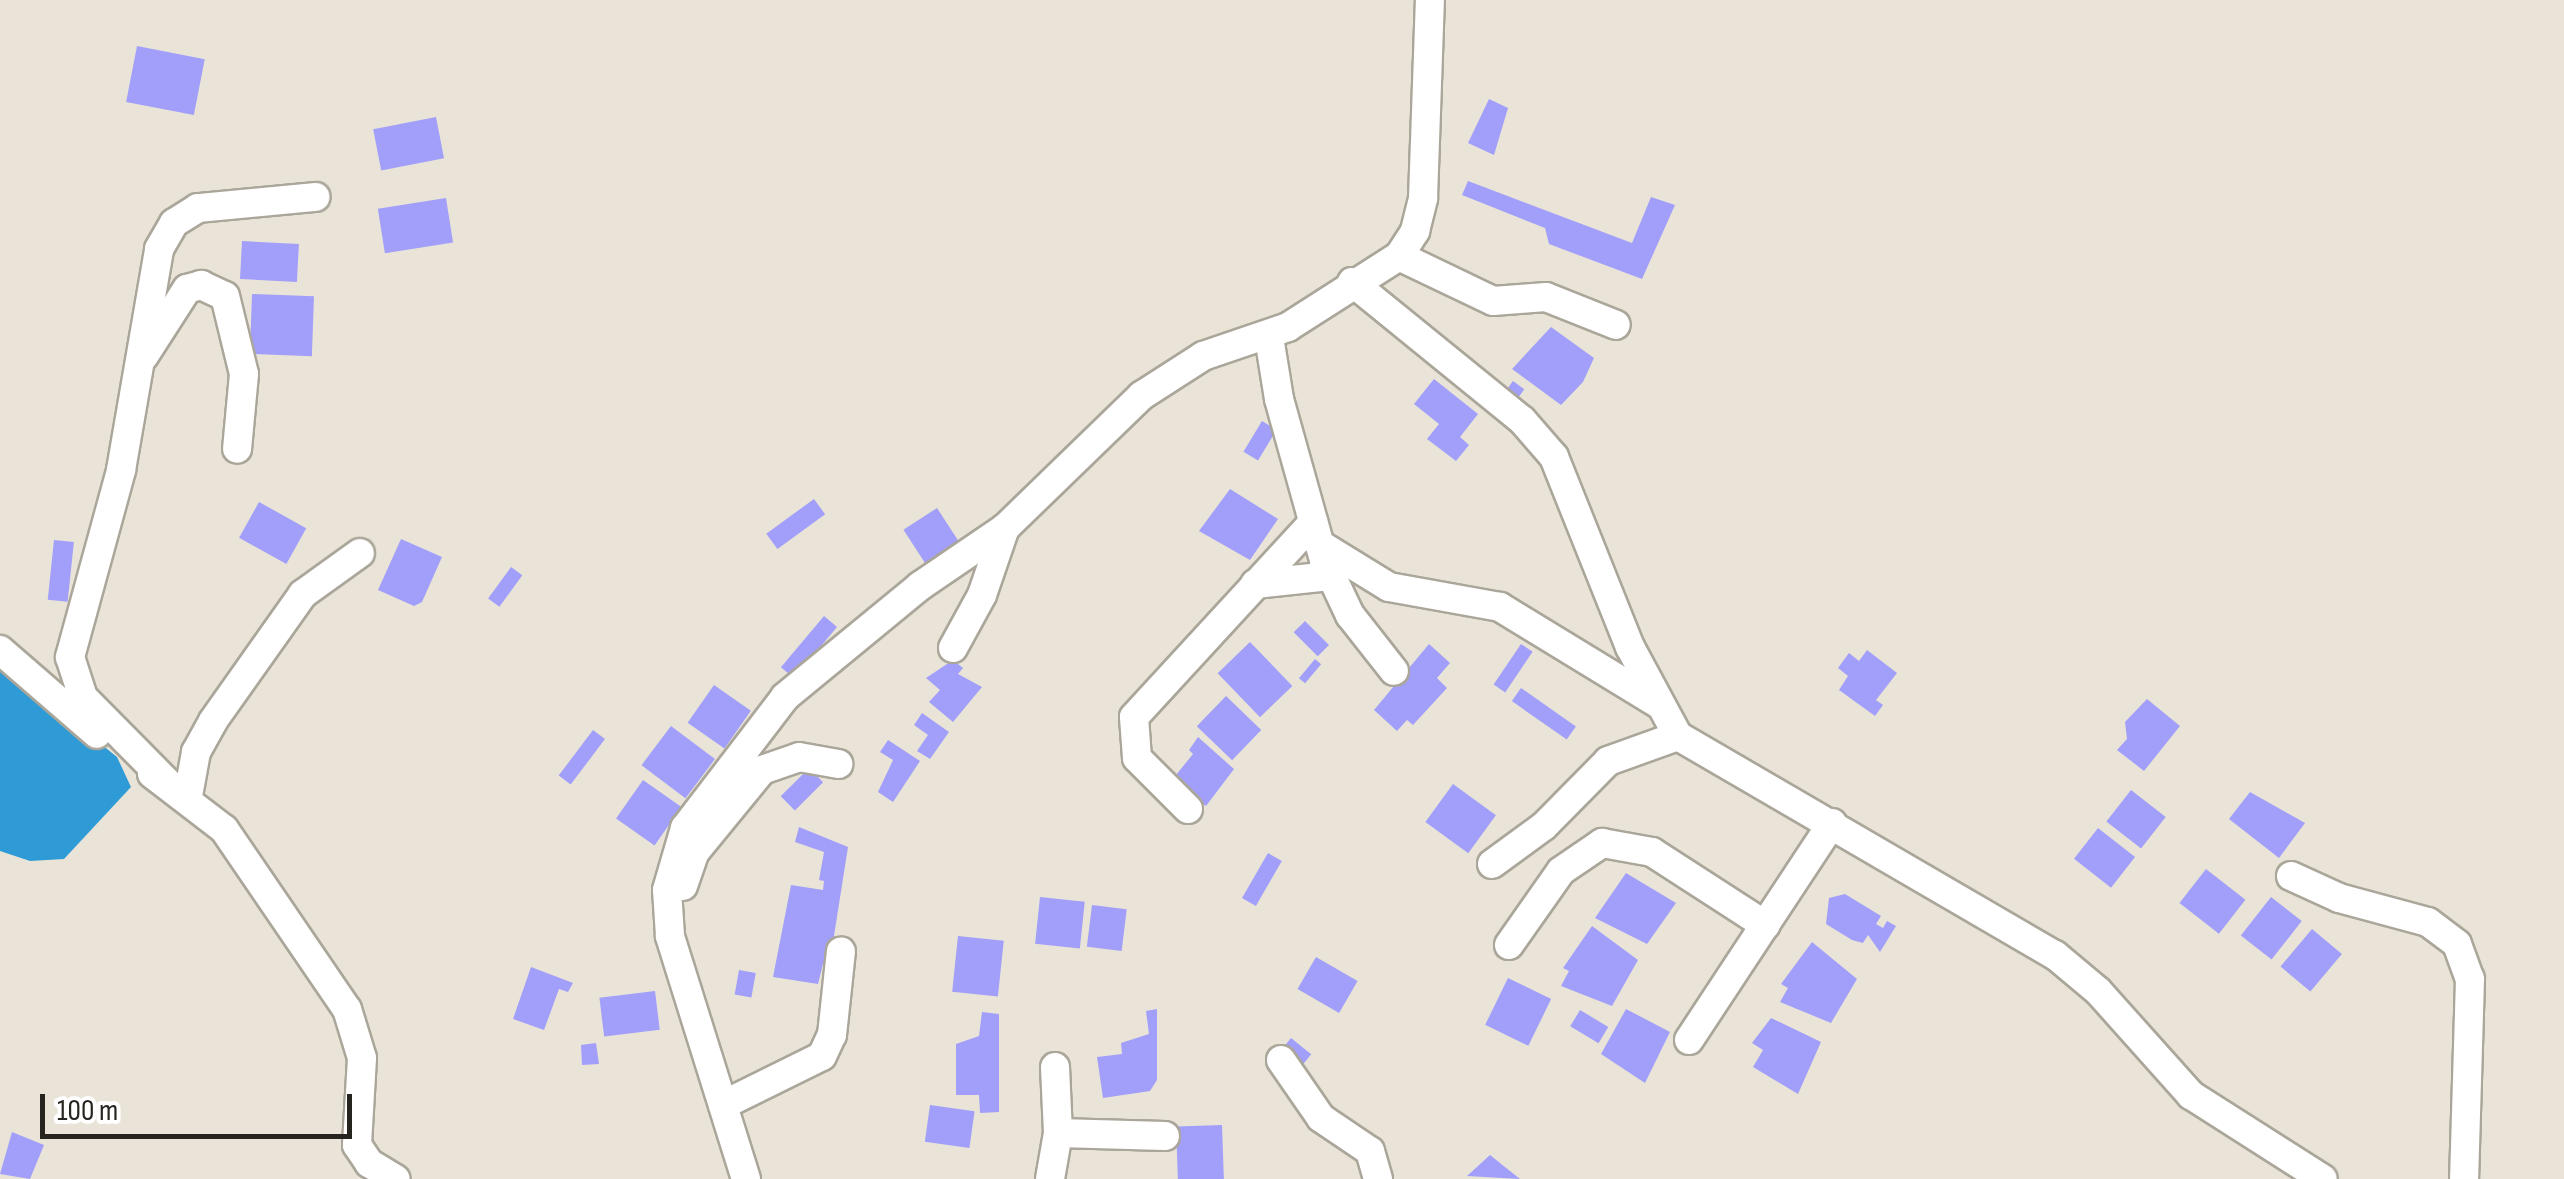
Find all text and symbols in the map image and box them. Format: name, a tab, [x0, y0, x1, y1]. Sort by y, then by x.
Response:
scale bar	[45, 1074, 358, 1136]
text: 100 m	[57, 1093, 118, 1129]

